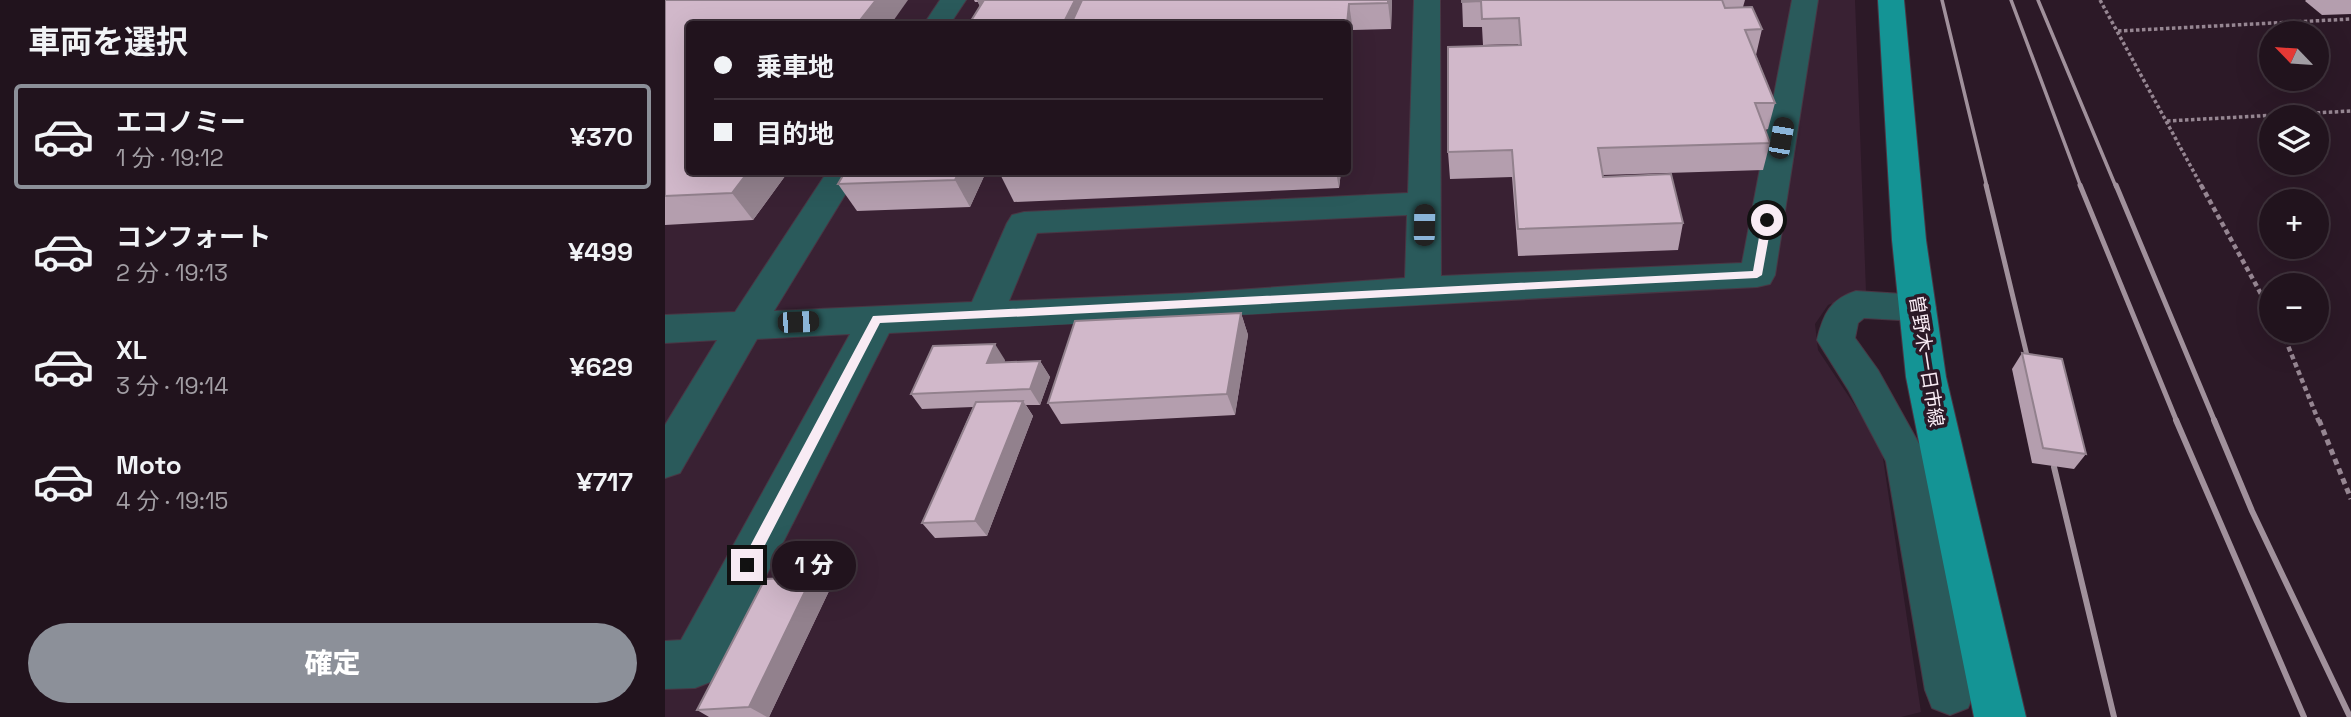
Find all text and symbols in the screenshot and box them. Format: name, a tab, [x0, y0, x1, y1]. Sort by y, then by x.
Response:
north arrow	[2259, 21, 2329, 91]
map controls	[2259, 21, 2329, 343]
text: 車両を選択	[28, 22, 188, 62]
text: 乗車地	[756, 50, 834, 84]
icon: car	[32, 105, 95, 168]
text: エコノミー	[116, 105, 246, 139]
button: layers	[2259, 105, 2329, 175]
car	[1768, 115, 1795, 161]
text: 目的地	[756, 117, 834, 151]
text: ¥370	[570, 120, 633, 154]
text: 1 分 · 19:12	[116, 143, 224, 173]
button: +	[2259, 189, 2329, 259]
car	[1414, 204, 1435, 246]
route start	[1751, 204, 1783, 236]
icon: car	[32, 220, 95, 283]
text: コンフォート	[116, 220, 271, 254]
text: ¥499	[568, 235, 633, 269]
text: 2 分 · 19:13	[116, 258, 228, 288]
button: −	[2259, 273, 2329, 343]
street label: 曽野木一日市線	[1904, 293, 1949, 429]
car	[777, 311, 820, 333]
text: XL	[116, 333, 147, 367]
icon: car	[32, 335, 95, 398]
text: ¥629	[570, 350, 633, 384]
text: 3 分 · 19:14	[116, 371, 228, 401]
text: Moto	[116, 448, 182, 482]
icon: car	[32, 450, 95, 513]
text: ¥717	[577, 465, 633, 499]
text: 4 分 · 19:15	[116, 486, 228, 516]
callout: 1 分	[771, 540, 855, 590]
route end	[731, 549, 763, 581]
text: 1 分	[794, 550, 834, 580]
button: 確定	[28, 623, 637, 703]

